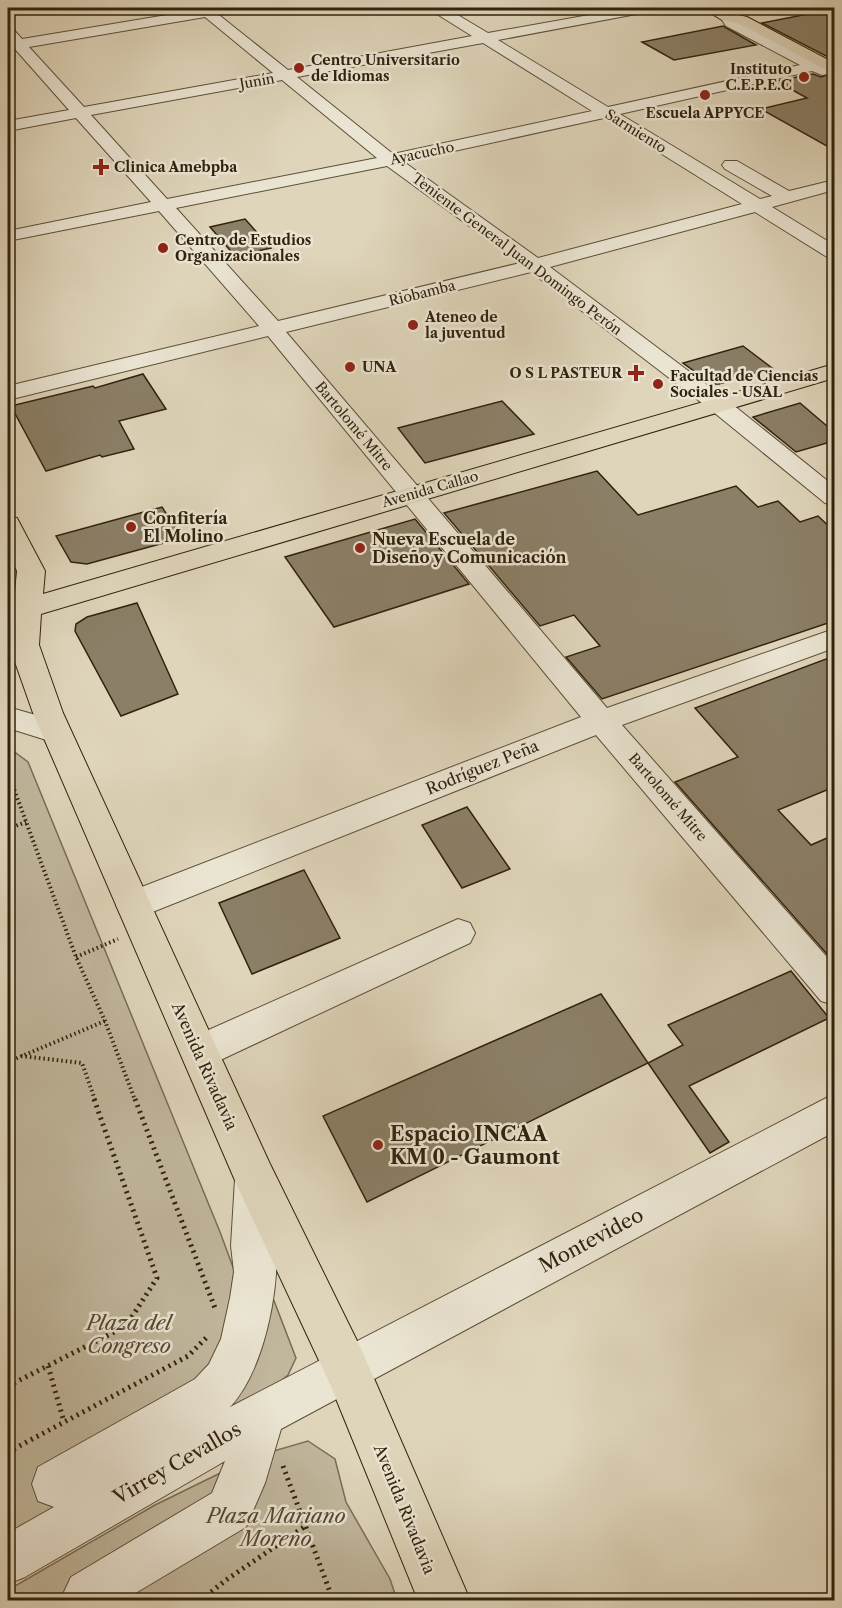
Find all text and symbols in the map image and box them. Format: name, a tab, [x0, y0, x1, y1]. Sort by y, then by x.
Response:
place label: Centro Universitario de Idiomas	[311, 51, 460, 85]
place label: Instituto C.E.P.E.C	[725, 60, 792, 94]
marker: Centro Universitario de Idiomas	[292, 61, 306, 75]
street label: Junín	[236, 69, 276, 93]
marker: Instituto C.E.P.E.C	[797, 70, 811, 84]
marker: Escuela APPYCE	[698, 88, 712, 102]
place label: Escuela APPYCE	[646, 104, 764, 122]
street label: Sarmiento	[602, 105, 670, 157]
street label: Ayacucho	[387, 137, 456, 169]
marker: Clinica Amebpba	[92, 158, 110, 176]
place label: Clinica Amebpba	[114, 158, 238, 176]
street label: Teniente General Juan Domingo Perón	[408, 169, 626, 339]
place label: Centro de Estudios Organizacionales	[175, 231, 311, 265]
marker: Centro de Estudios Organizacionales	[156, 241, 170, 255]
street label: Riobamba	[387, 276, 458, 310]
place label: Ateneo de la juventud	[424, 308, 506, 342]
marker: Ateneo de la juventud	[406, 318, 420, 332]
place label: UNA	[362, 358, 397, 376]
marker: UNA	[343, 360, 357, 374]
place label: O S L PASTEUR	[509, 364, 623, 382]
marker: O S L PASTEUR	[627, 364, 645, 382]
place label: Facultad de Ciencias Sociales - USAL	[670, 367, 818, 401]
marker: Facultad de Ciencias Sociales - USAL	[651, 377, 665, 391]
street label: Bartolomé Mitre	[311, 378, 397, 474]
street label: Avenida Callao	[379, 467, 480, 512]
place label: Confitería El Molino	[143, 508, 228, 546]
marker: Confitería El Molino	[124, 520, 138, 534]
place label: Nueva Escuela de Diseño y Comunicación	[372, 529, 567, 567]
marker: Nueva Escuela de Diseño y Comunicación	[353, 541, 367, 555]
street label: Rodríguez Peña	[423, 735, 542, 799]
street label: Bartolomé Mitre	[625, 749, 711, 845]
street label: Avenida Rivadavia	[167, 998, 242, 1134]
place label: Espacio INCAA KM 0 - Gaumont	[390, 1122, 560, 1169]
marker: Espacio INCAA KM 0 - Gaumont	[371, 1138, 385, 1152]
street label: Montevideo	[535, 1202, 647, 1278]
park label: Plaza del Congreso	[84, 1311, 174, 1358]
street label: Virrey Cevallos	[108, 1417, 245, 1510]
street label: Avenida Rivadavia	[370, 1440, 440, 1577]
park label: Plaza Mariano Moreno	[204, 1504, 346, 1551]

